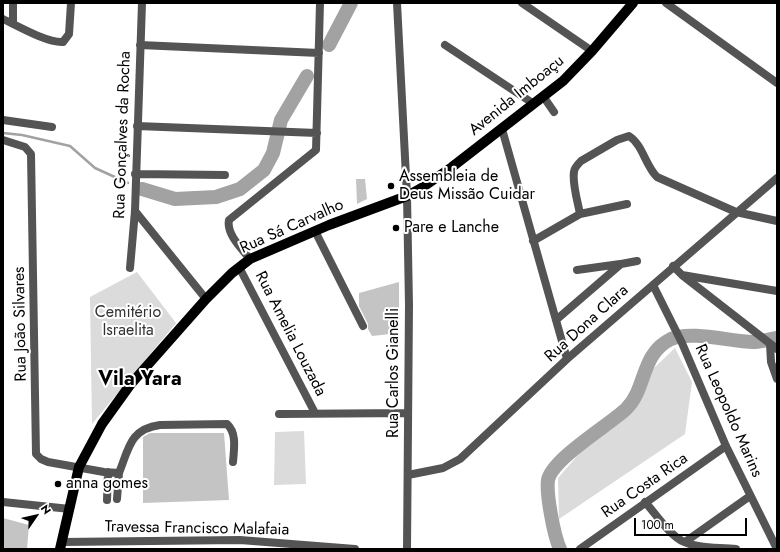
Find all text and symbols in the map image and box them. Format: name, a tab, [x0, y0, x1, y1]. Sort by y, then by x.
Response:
street label: Rua Gonçalves da Rocha	[110, 51, 136, 219]
street label: Avenida Imboaçu	[466, 52, 568, 140]
place label: Assembleia de Deus Missão Cuidar	[399, 167, 535, 205]
marker: Assembleia de Deus Missão Cuidar	[386, 181, 396, 191]
street label: Rua Sá Carvalho	[237, 196, 347, 258]
place label: Pare e Lanche	[404, 218, 499, 238]
marker: Pare e Lanche	[391, 223, 401, 233]
street label: Rua João Silvares	[10, 266, 32, 382]
street label: Rua Amelia Louzada	[250, 268, 330, 400]
street label: Rua Dona Clara	[541, 281, 633, 367]
park label: Cemitério Israelita	[95, 303, 161, 341]
street label: Rua Carlos Gianelli	[384, 308, 404, 438]
street label: Rua Leopoldo Marins	[690, 342, 766, 480]
district label: Vila Yara	[98, 368, 182, 392]
street label: Rua Costa Rica	[598, 449, 692, 523]
place label: anna gomes	[66, 474, 148, 494]
marker: anna gomes	[53, 479, 63, 489]
north arrow	[16, 496, 56, 536]
text: N	[37, 501, 55, 517]
scale bar	[636, 510, 749, 536]
text: 100 m	[641, 516, 674, 534]
street label: Travessa Francisco Malafaia	[105, 518, 289, 540]

